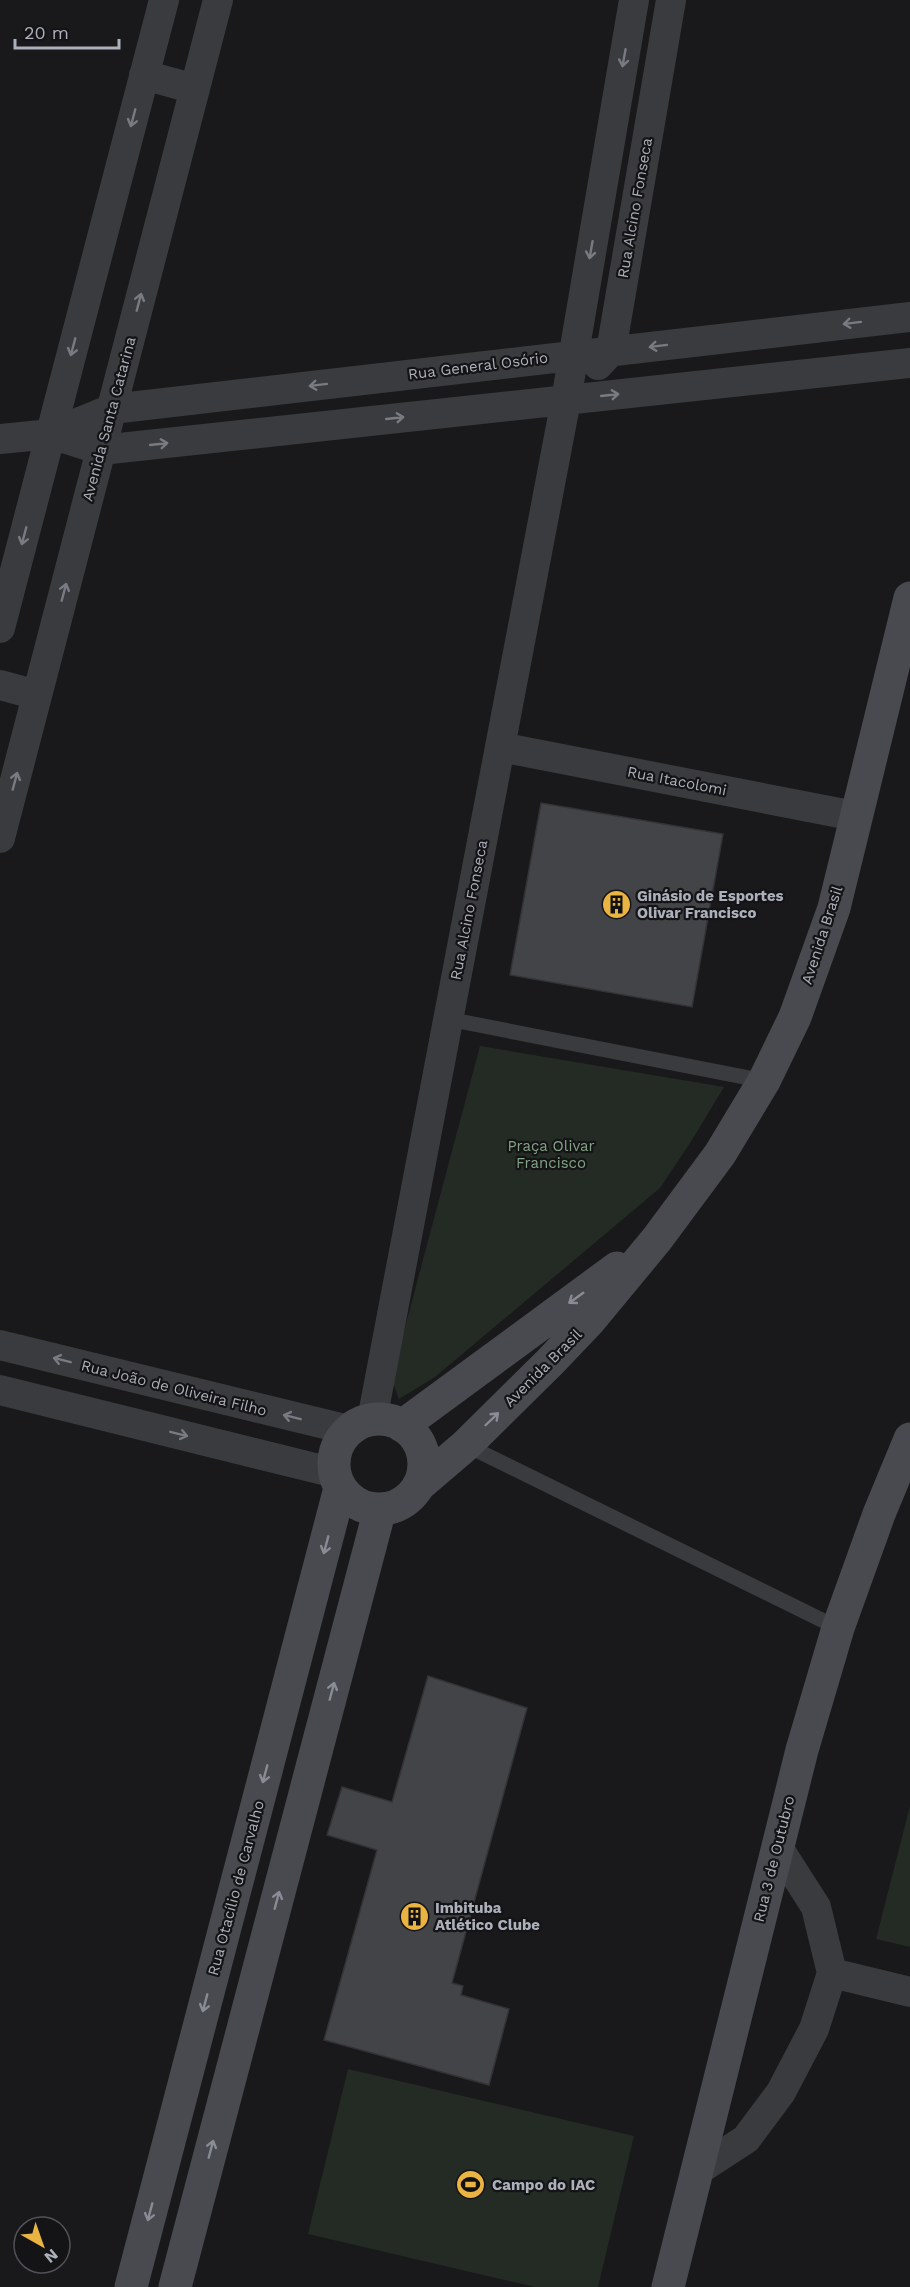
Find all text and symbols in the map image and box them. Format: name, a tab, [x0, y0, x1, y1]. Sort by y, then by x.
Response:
scale bar	[15, 12, 118, 50]
text: 20 m	[24, 22, 69, 43]
one-way arrow	[619, 47, 630, 67]
one-way arrow	[127, 108, 138, 127]
street label: Rua Alcino Fonseca	[614, 136, 656, 280]
one-way arrow	[585, 239, 596, 259]
one-way arrow	[134, 293, 146, 312]
one-way arrow	[842, 318, 862, 329]
street label: Avenida Santa Catarina	[78, 334, 140, 503]
one-way arrow	[67, 337, 79, 356]
one-way arrow	[649, 341, 669, 352]
street label: Rua General Osório	[407, 348, 549, 384]
one-way arrow	[309, 380, 329, 391]
one-way arrow	[599, 389, 619, 400]
one-way arrow	[384, 412, 404, 423]
one-way arrow	[149, 438, 169, 449]
one-way arrow	[18, 526, 29, 545]
one-way arrow	[59, 583, 70, 602]
street label: Rua Itacolomi	[626, 763, 728, 799]
one-way arrow	[9, 772, 21, 791]
street label: Rua Alcino Fonseca	[447, 838, 491, 981]
street label: Avenida Brasil	[798, 883, 847, 987]
place label: Ginásio de Esportes Olivar Francisco	[637, 887, 784, 922]
building icon: Ginásio de Esportes Olivar Francisco	[600, 889, 632, 921]
park label: Praça Olivar Francisco	[507, 1137, 595, 1172]
one-way arrow	[568, 1291, 584, 1304]
street label: Avenida Brasil	[500, 1325, 586, 1411]
one-way arrow	[53, 1354, 72, 1366]
street label: Rua João de Oliveira Filho	[79, 1356, 269, 1420]
one-way arrow	[283, 1410, 302, 1422]
one-way arrow	[485, 1412, 500, 1427]
one-way arrow	[169, 1429, 188, 1441]
one-way arrow	[319, 1535, 331, 1554]
one-way arrow	[326, 1682, 338, 1701]
one-way arrow	[259, 1764, 271, 1783]
street label: Rua 3 de Outubro	[750, 1794, 798, 1924]
street label: Rua Otacílio de Carvalho	[204, 1799, 268, 1977]
one-way arrow	[272, 1891, 283, 1910]
place label: Imbituba Atlético Clube	[435, 1899, 540, 1934]
building icon: Imbituba Atlético Clube	[398, 1901, 430, 1933]
one-way arrow	[199, 1993, 210, 2012]
one-way arrow	[206, 2140, 217, 2159]
sports icon: Campo do IAC	[455, 2169, 487, 2201]
place label: Campo do IAC	[492, 2176, 595, 2194]
one-way arrow	[144, 2202, 156, 2221]
north arrow	[12, 2215, 72, 2275]
text: N	[41, 2245, 62, 2267]

